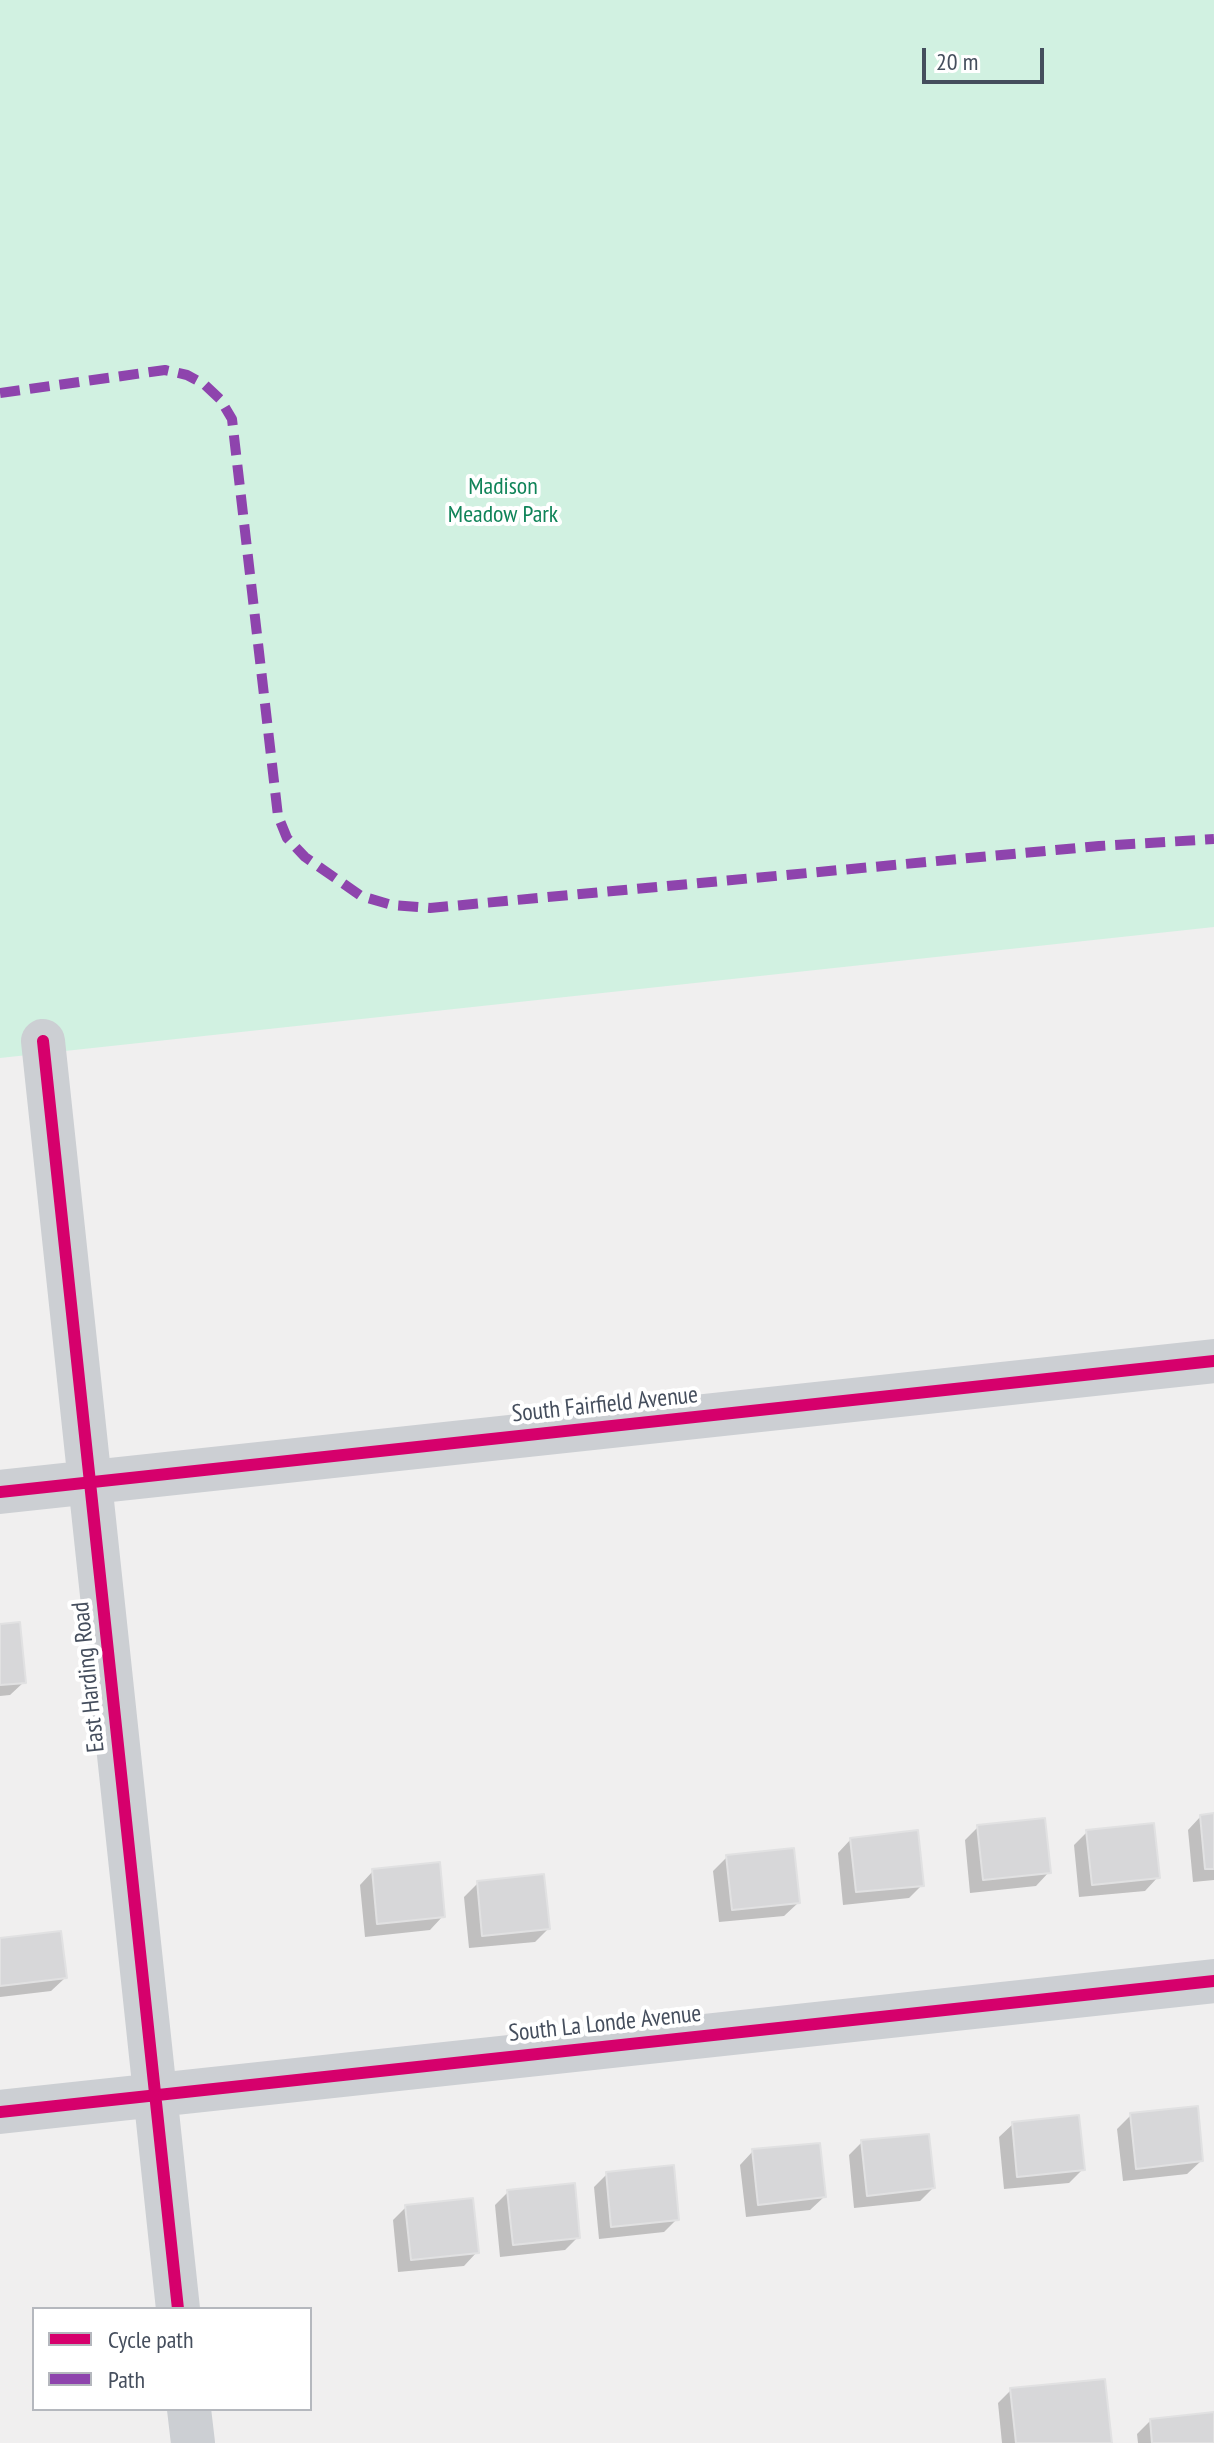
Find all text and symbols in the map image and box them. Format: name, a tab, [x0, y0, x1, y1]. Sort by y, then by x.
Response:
scale bar	[926, 32, 1048, 82]
text: 20 m	[936, 46, 978, 77]
park label: Madison Meadow Park	[448, 473, 558, 529]
street label: South Fairfield Avenue	[511, 1381, 699, 1429]
street label: East Harding Road	[67, 1600, 111, 1754]
street label: South La Londe Avenue	[507, 2000, 703, 2048]
legend	[32, 2307, 312, 2411]
text: Cycle path	[108, 2324, 194, 2355]
text: Path	[108, 2364, 145, 2395]

